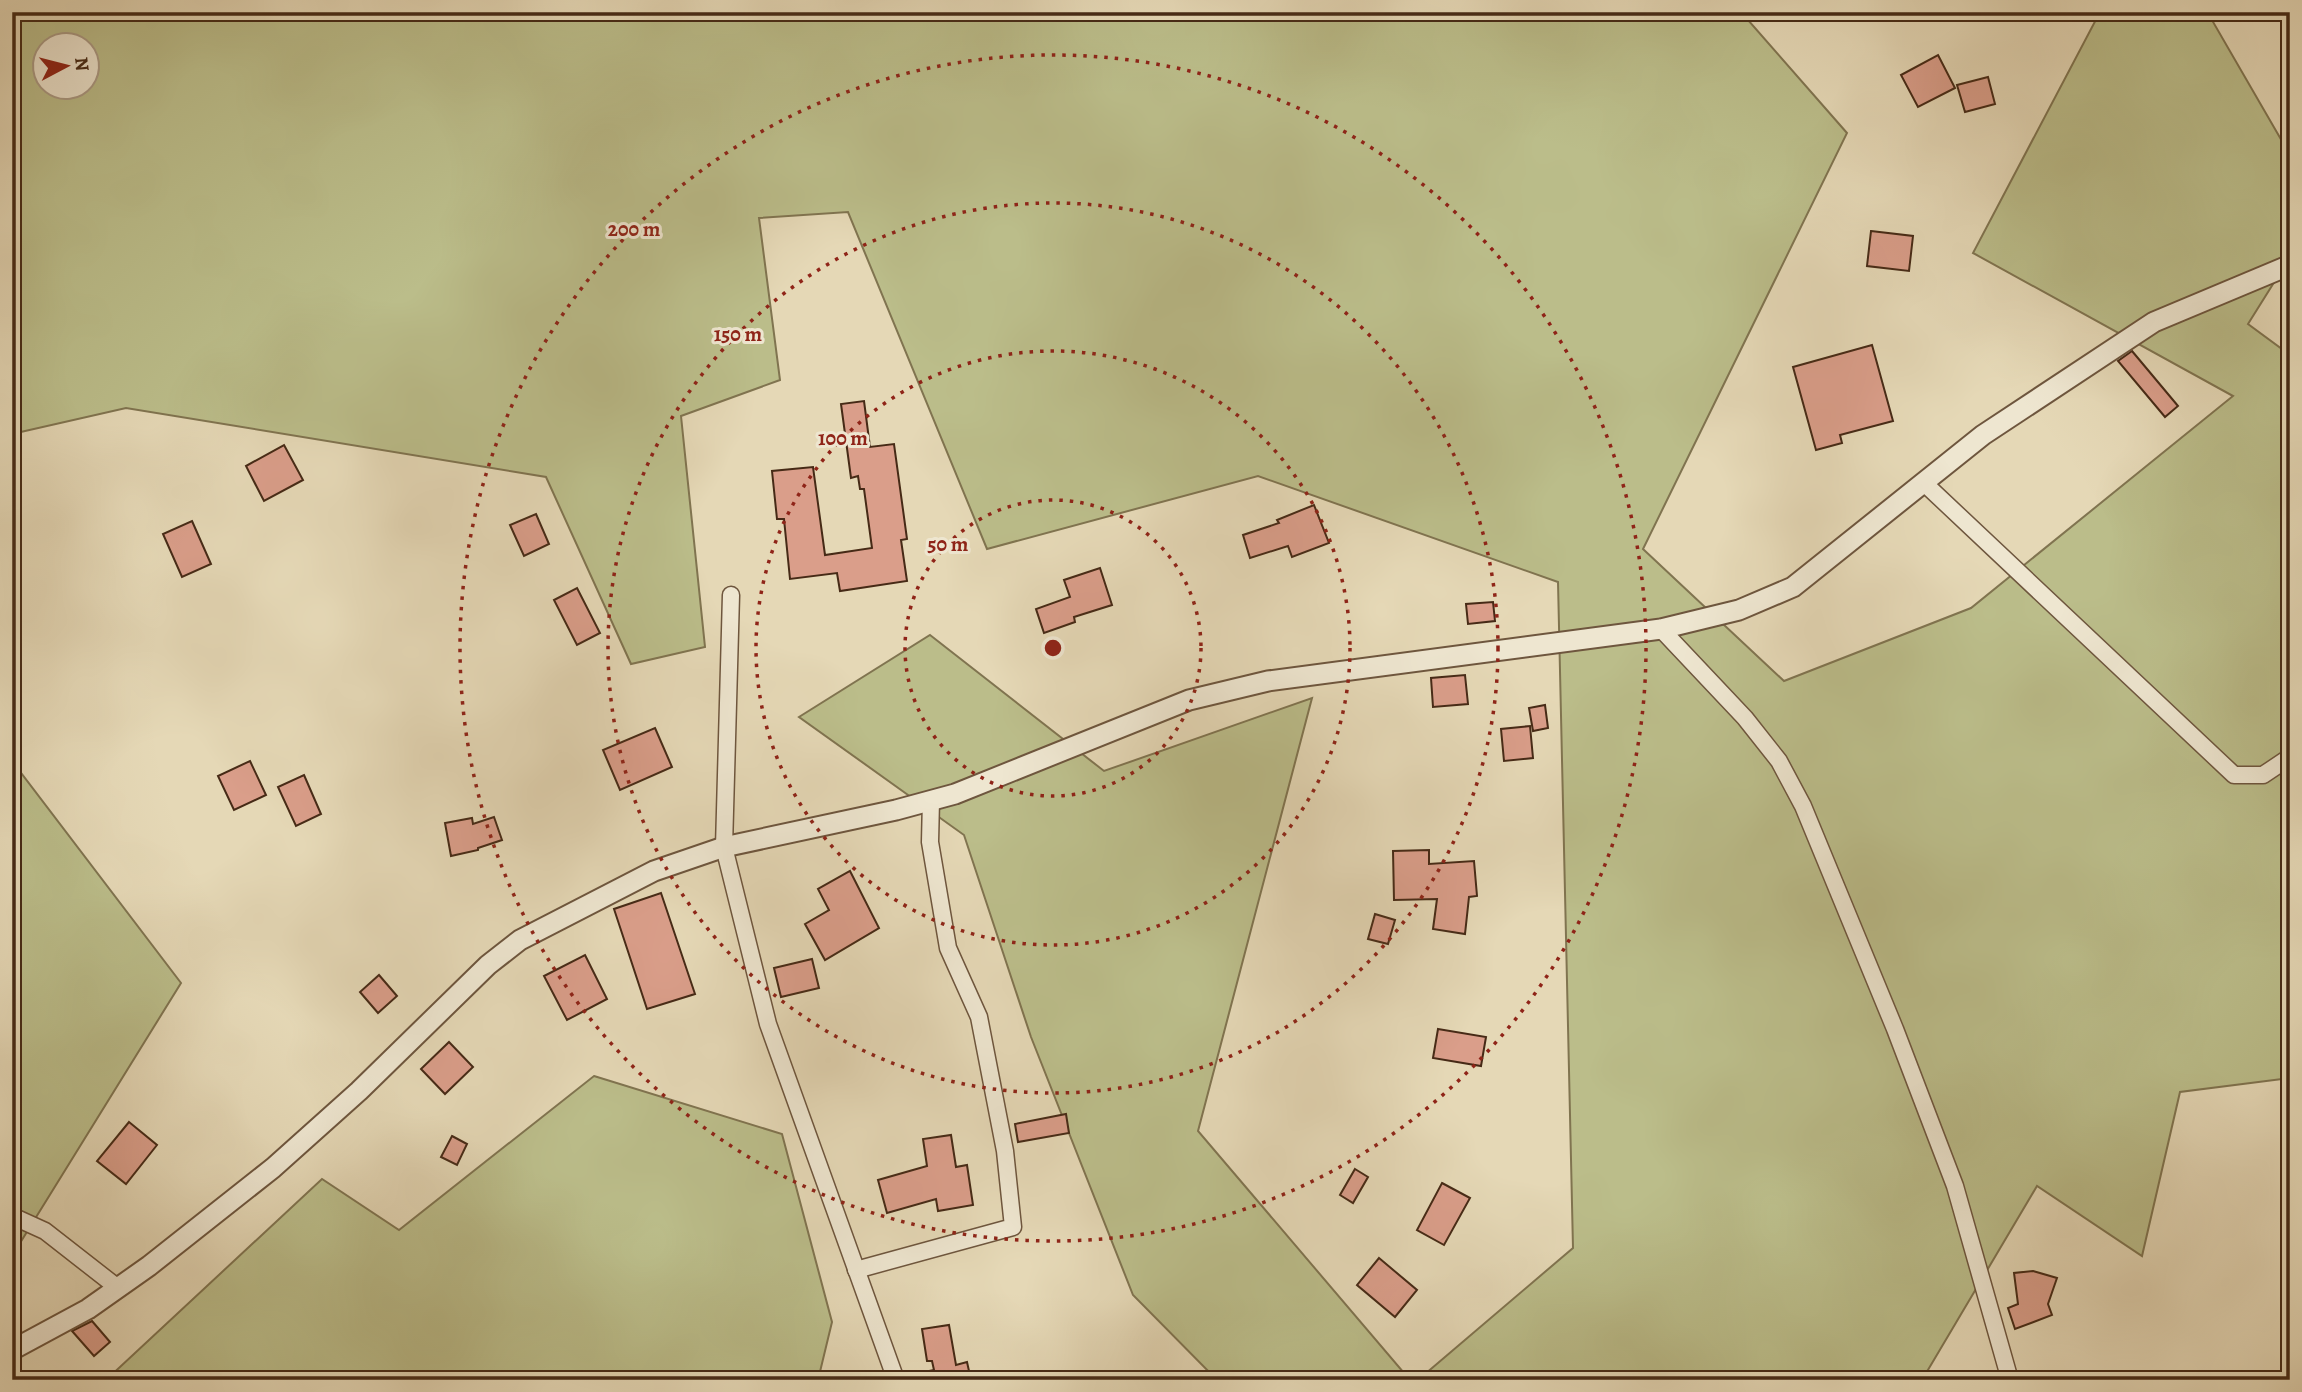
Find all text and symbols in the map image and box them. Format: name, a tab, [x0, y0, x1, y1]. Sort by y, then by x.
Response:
north arrow	[32, 32, 102, 102]
text: N	[68, 56, 96, 73]
text: 200 m	[608, 215, 661, 243]
text: 150 m	[714, 320, 763, 348]
text: 100 m	[818, 424, 868, 452]
text: 50 m	[928, 530, 969, 558]
centre of rings	[1041, 636, 1065, 660]

